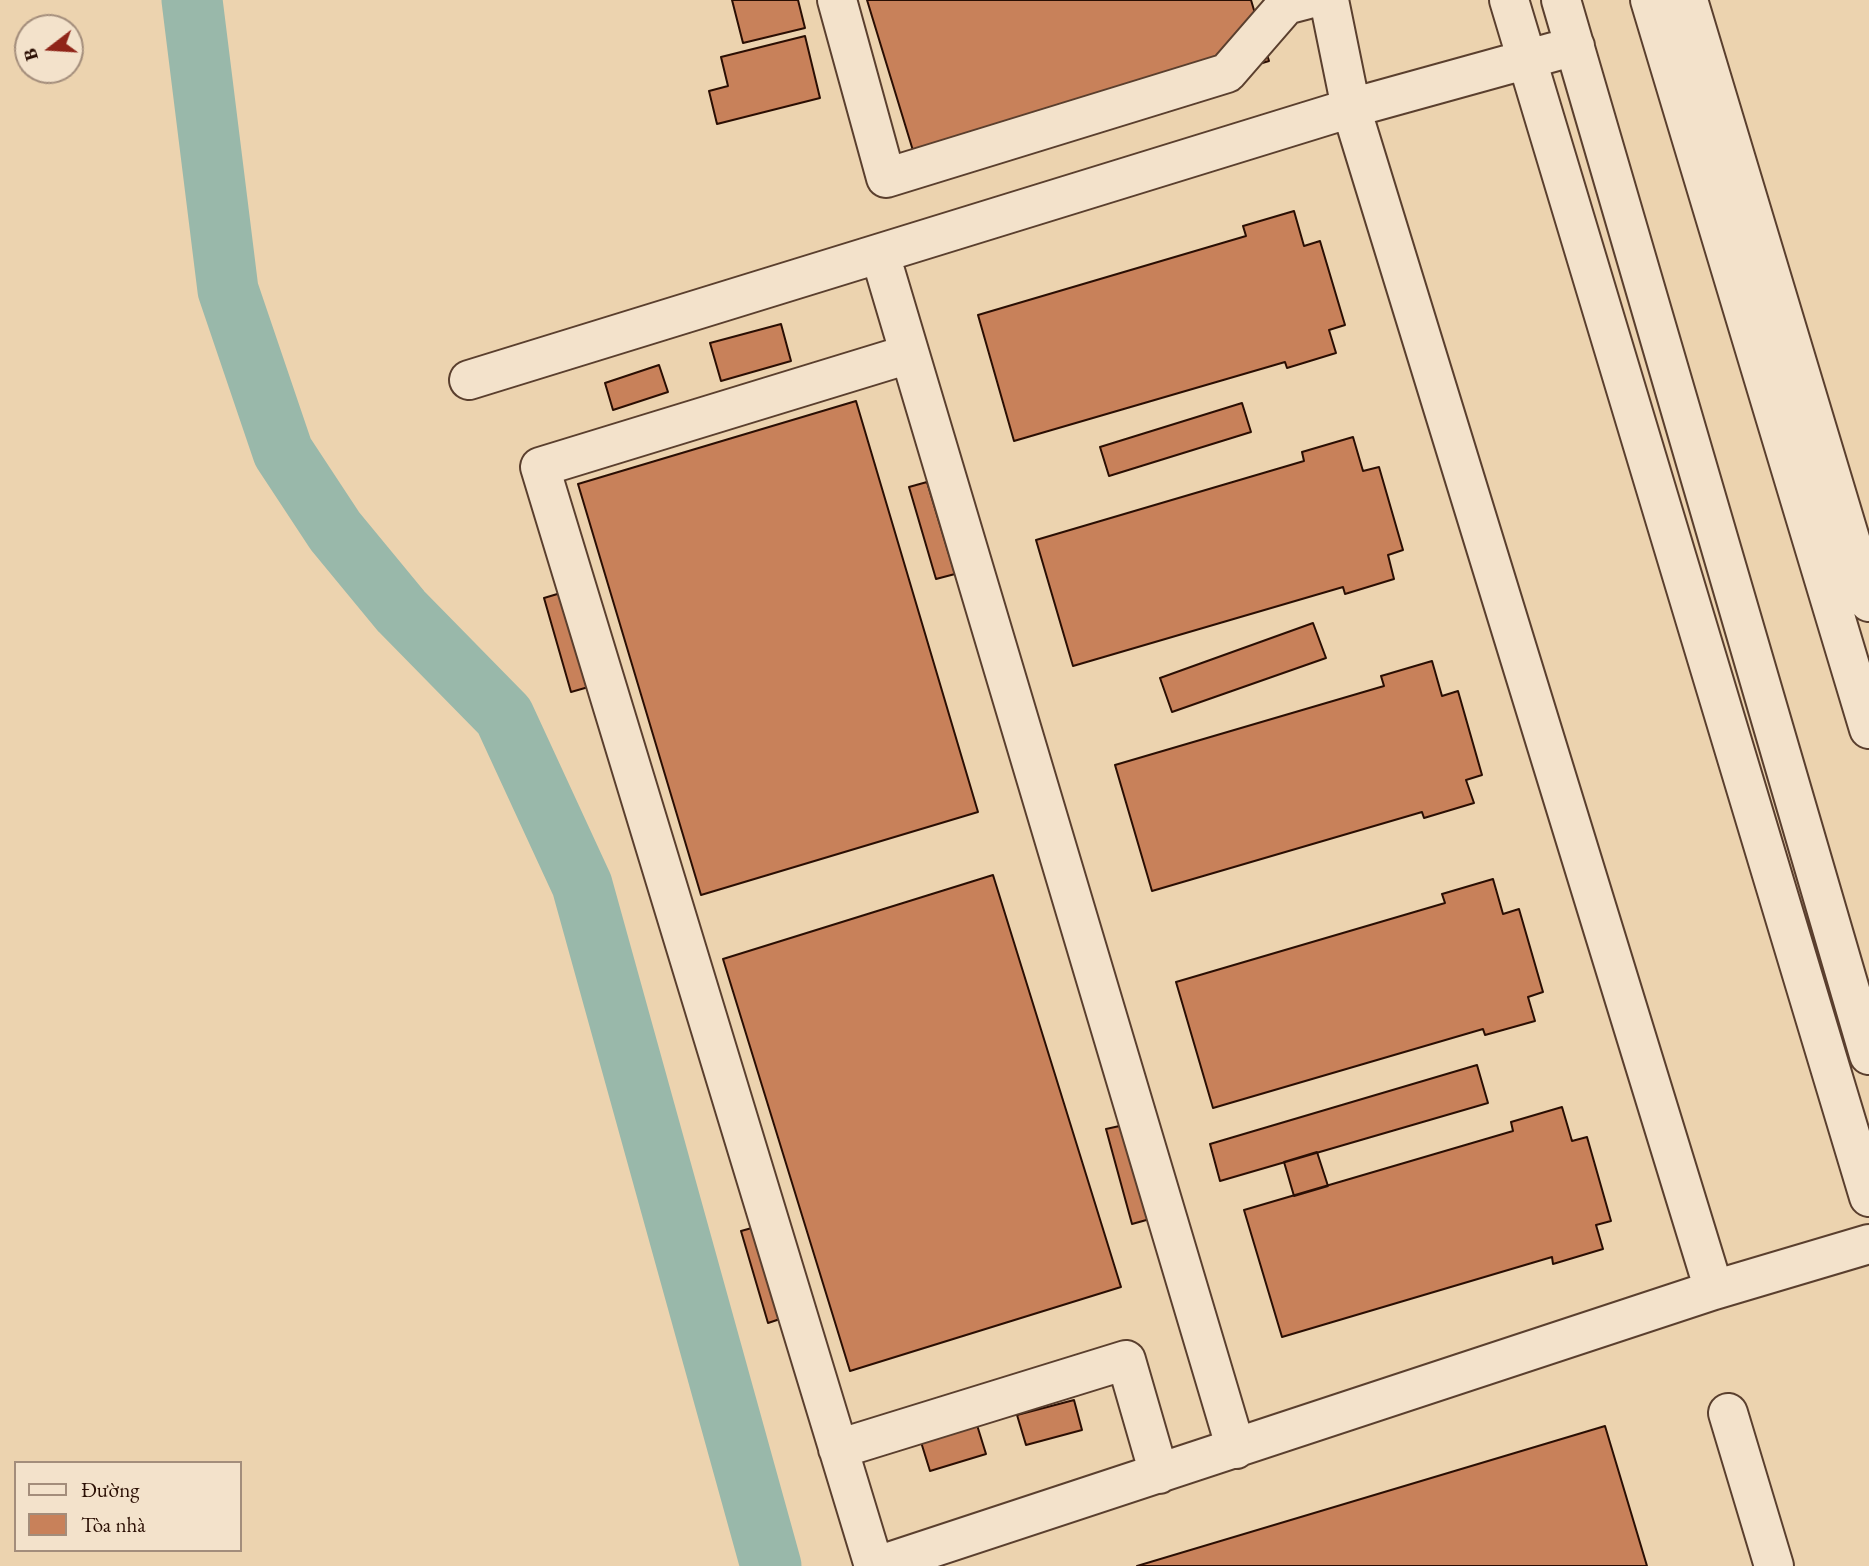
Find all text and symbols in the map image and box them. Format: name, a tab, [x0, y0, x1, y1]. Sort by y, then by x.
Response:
north arrow	[14, 14, 84, 84]
text: B	[17, 45, 44, 64]
legend	[14, 1461, 242, 1552]
text: Đường	[81, 1476, 139, 1503]
text: Tòa nhà	[81, 1511, 146, 1538]

